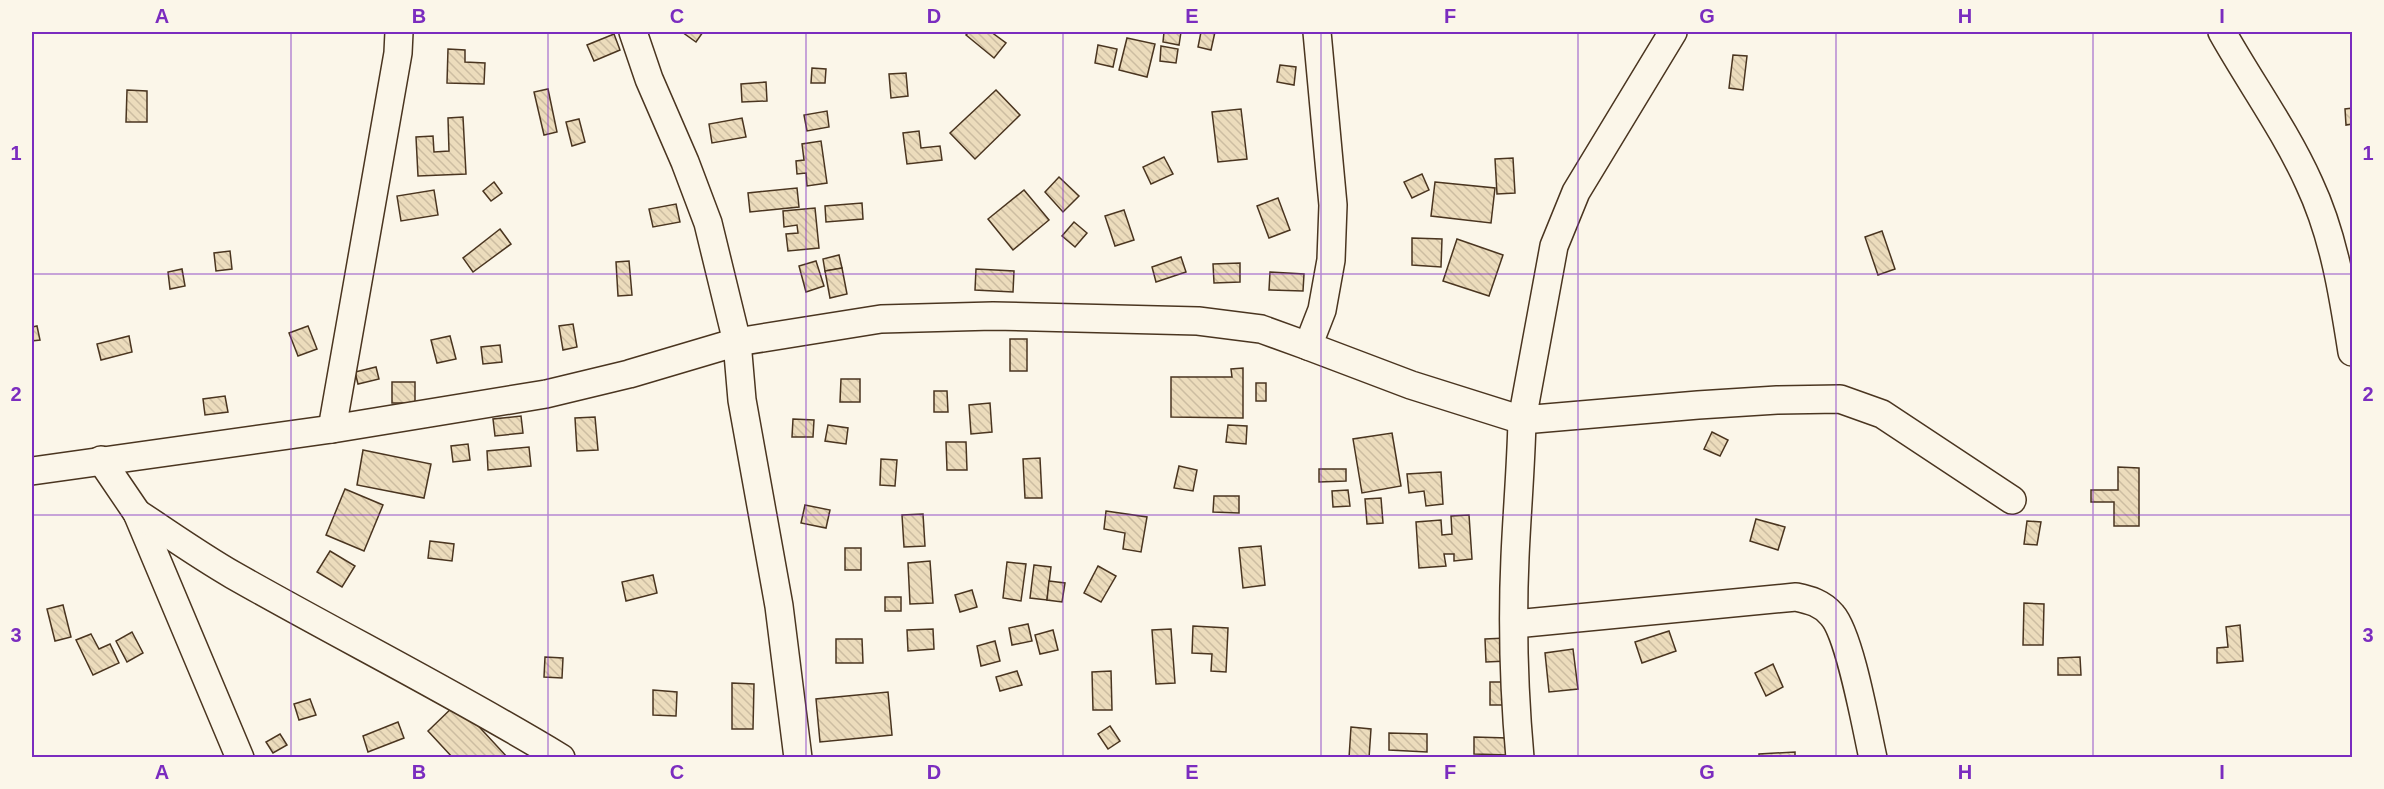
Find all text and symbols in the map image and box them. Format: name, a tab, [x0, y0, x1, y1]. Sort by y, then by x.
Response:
text: A	[155, 5, 169, 27]
text: B	[412, 5, 426, 27]
text: C	[670, 5, 684, 27]
text: D	[927, 5, 941, 27]
text: E	[1185, 5, 1199, 27]
text: F	[1444, 5, 1456, 27]
text: G	[1699, 5, 1715, 27]
text: H	[1958, 5, 1972, 27]
text: I	[2219, 5, 2225, 27]
text: 1	[10, 142, 22, 164]
text: 1	[2362, 142, 2374, 164]
text: 2	[10, 383, 22, 405]
text: 2	[2362, 383, 2374, 405]
text: 3	[10, 624, 22, 646]
text: 3	[2362, 624, 2374, 646]
text: A	[155, 761, 169, 783]
text: B	[412, 761, 426, 783]
text: C	[670, 761, 684, 783]
text: D	[927, 761, 941, 783]
text: E	[1185, 761, 1199, 783]
text: F	[1444, 761, 1456, 783]
text: G	[1699, 761, 1715, 783]
text: H	[1958, 761, 1972, 783]
text: I	[2219, 761, 2225, 783]

